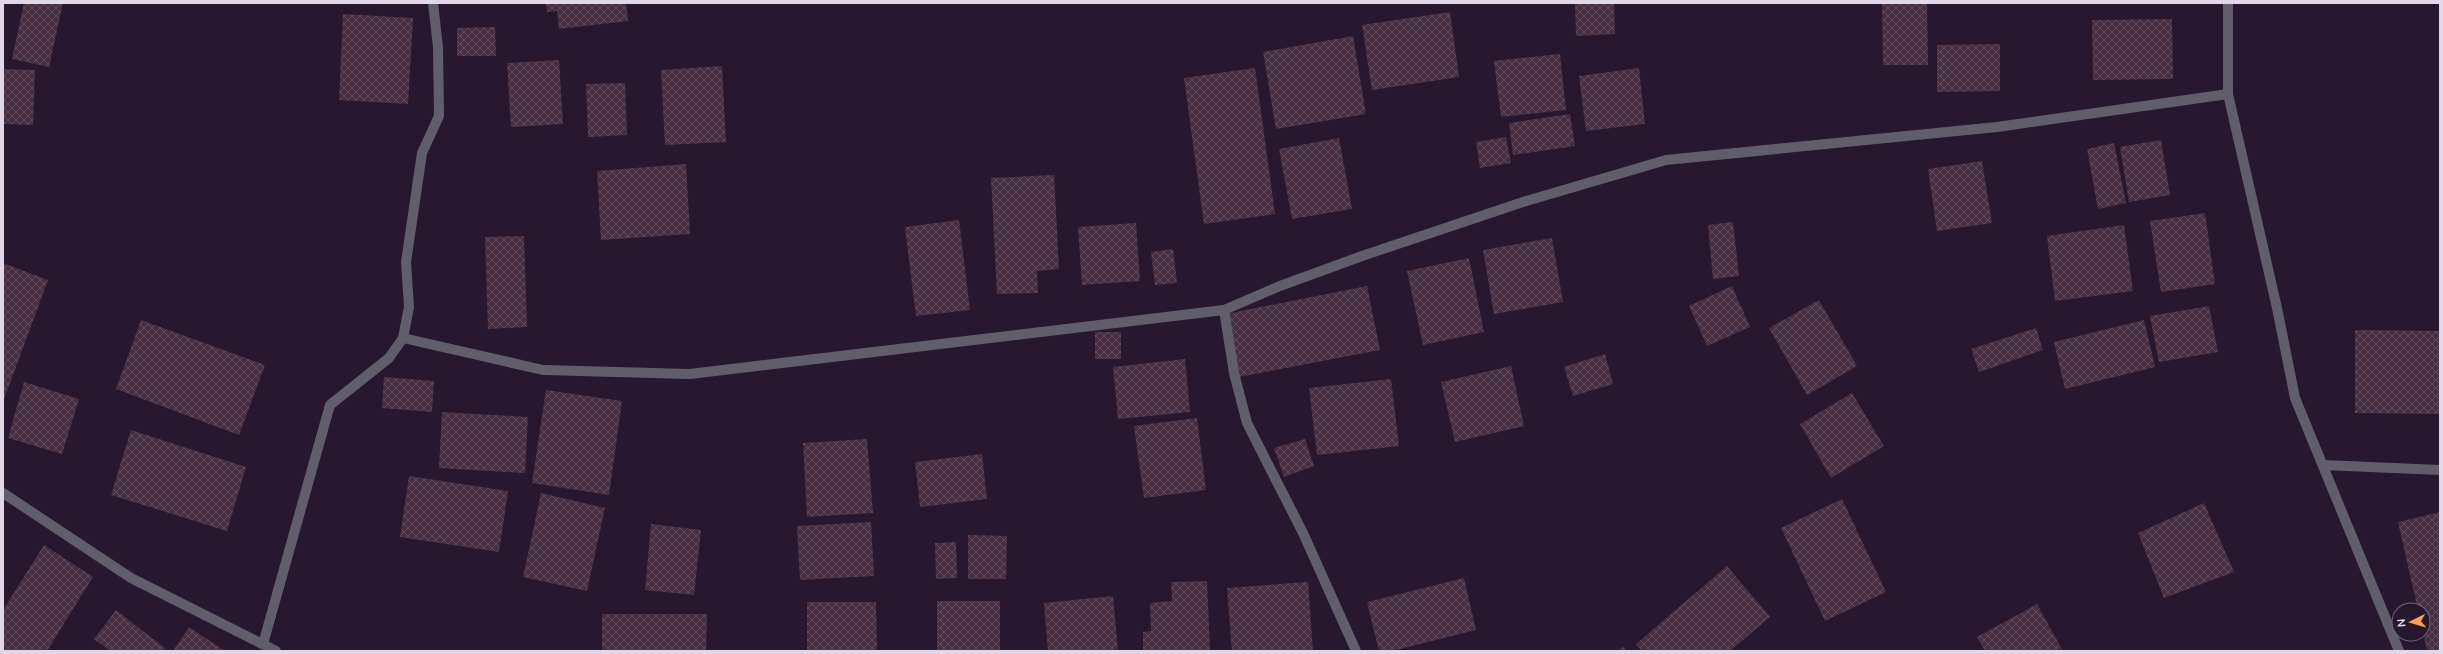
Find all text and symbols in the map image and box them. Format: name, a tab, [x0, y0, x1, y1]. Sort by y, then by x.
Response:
north arrow	[2391, 602, 2431, 642]
text: N	[2394, 618, 2408, 628]

